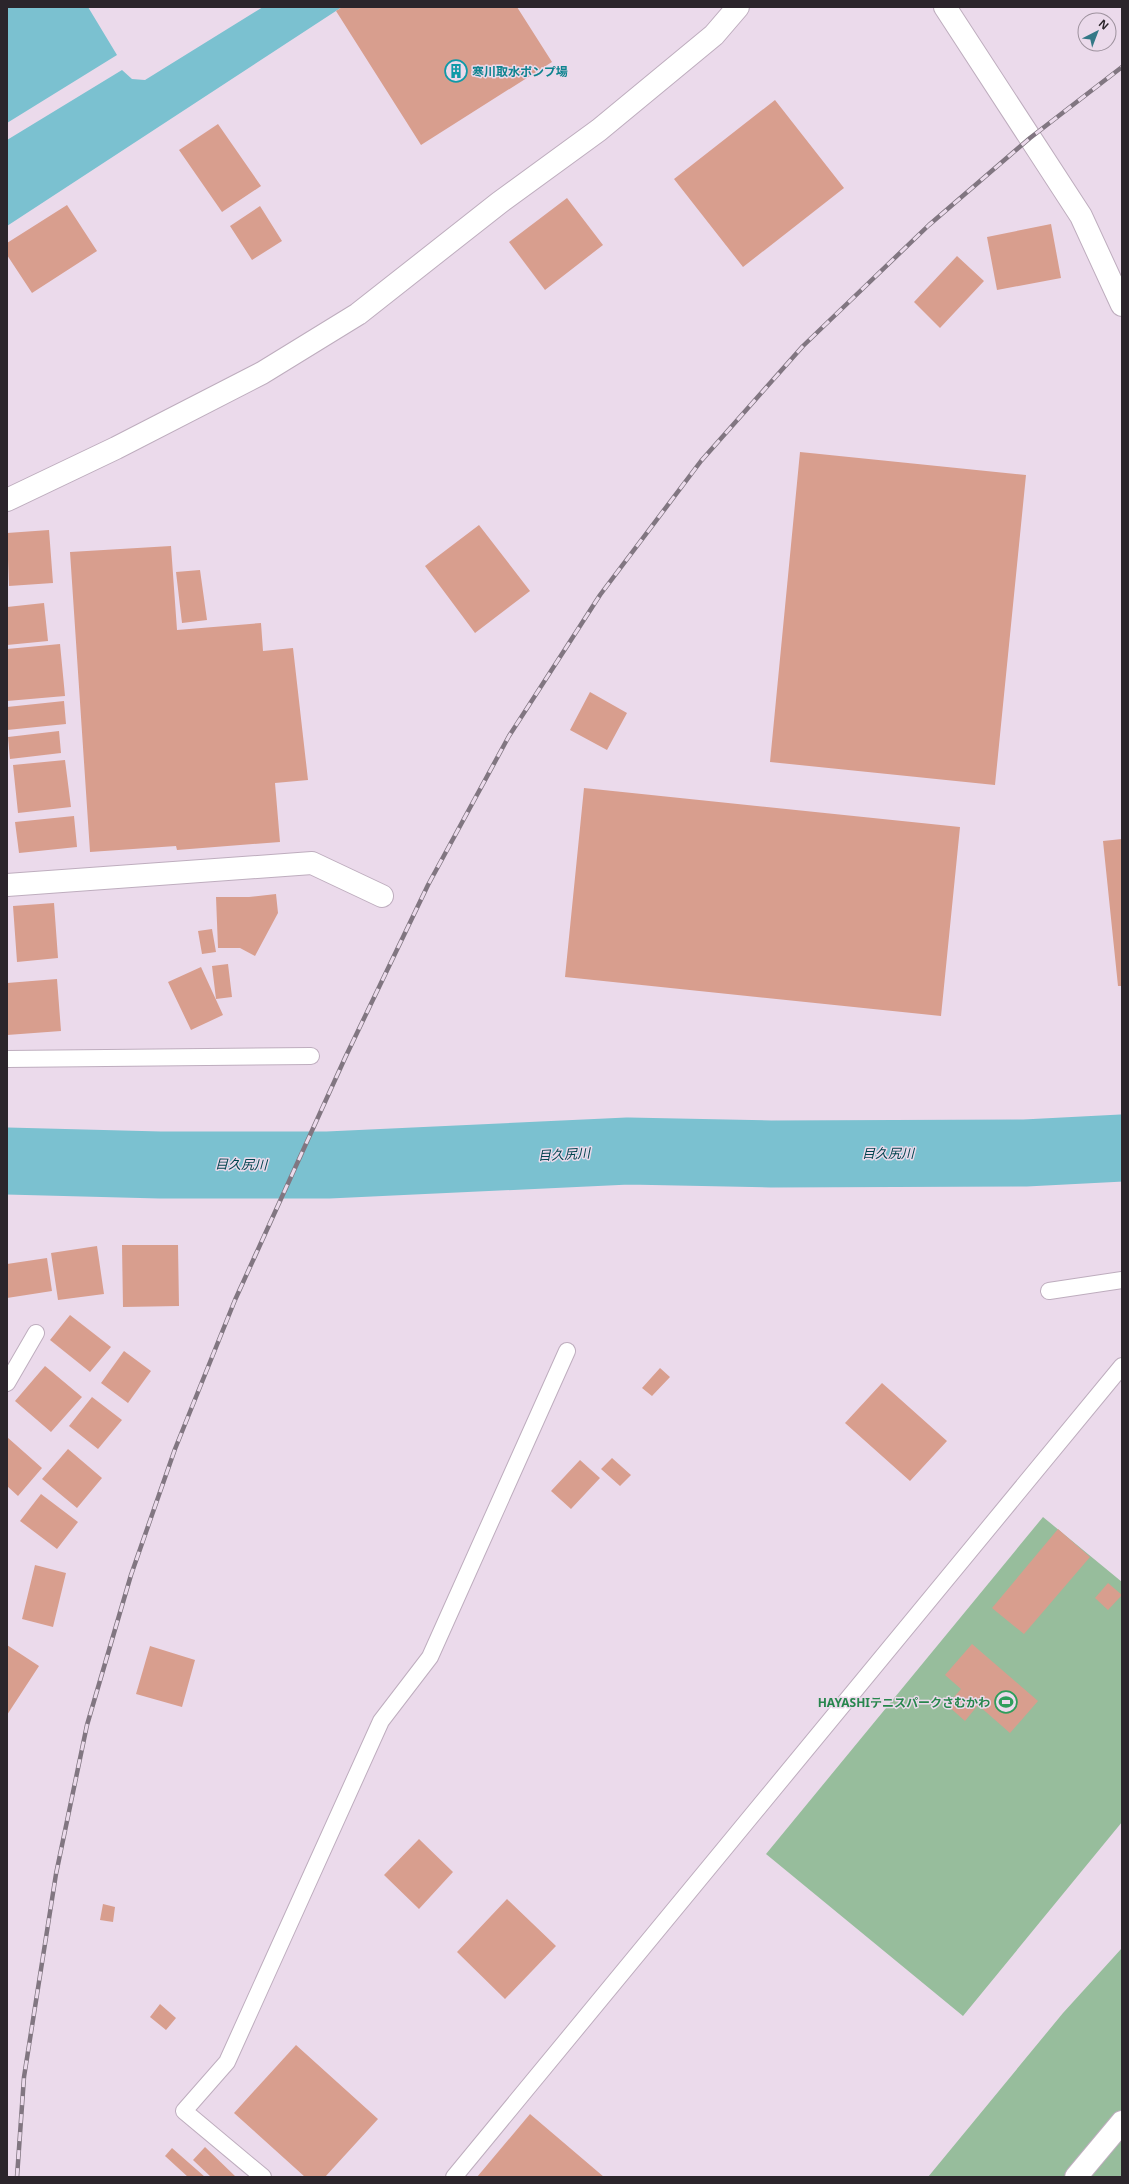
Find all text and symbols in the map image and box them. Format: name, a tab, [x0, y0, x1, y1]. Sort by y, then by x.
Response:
north arrow	[1077, 12, 1117, 52]
text: N	[1096, 16, 1112, 33]
building icon: 寒川取水ポンプ場	[443, 58, 469, 84]
place label: 寒川取水ポンプ場	[472, 63, 568, 80]
water label: 目久尻川	[538, 1144, 592, 1164]
water label: 目久尻川	[862, 1144, 916, 1162]
water label: 目久尻川	[215, 1155, 269, 1173]
sports icon: HAYASHIテニスパークさむかわ	[993, 1689, 1019, 1715]
place label: HAYASHIテニスパークさむかわ	[818, 1694, 990, 1711]

